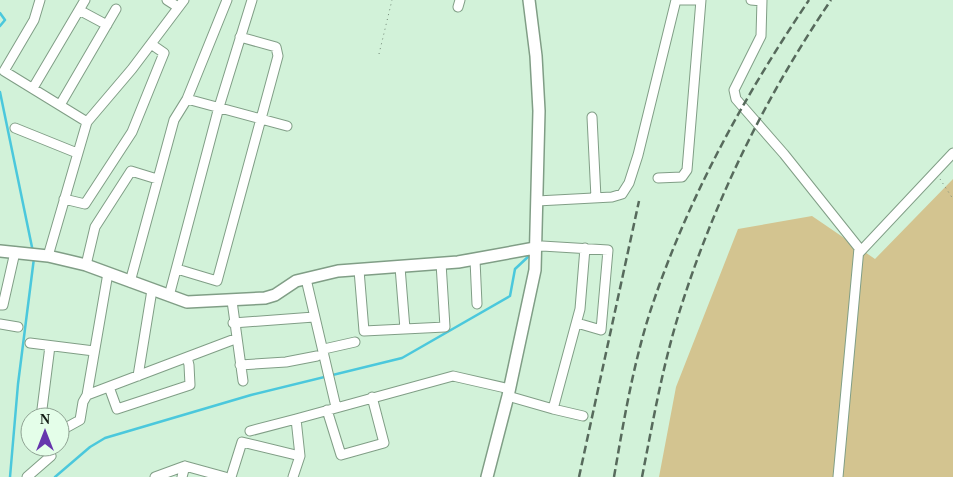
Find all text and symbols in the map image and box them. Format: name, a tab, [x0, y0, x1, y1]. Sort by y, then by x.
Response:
north arrow	[20, 407, 70, 457]
text: N	[40, 412, 50, 427]

